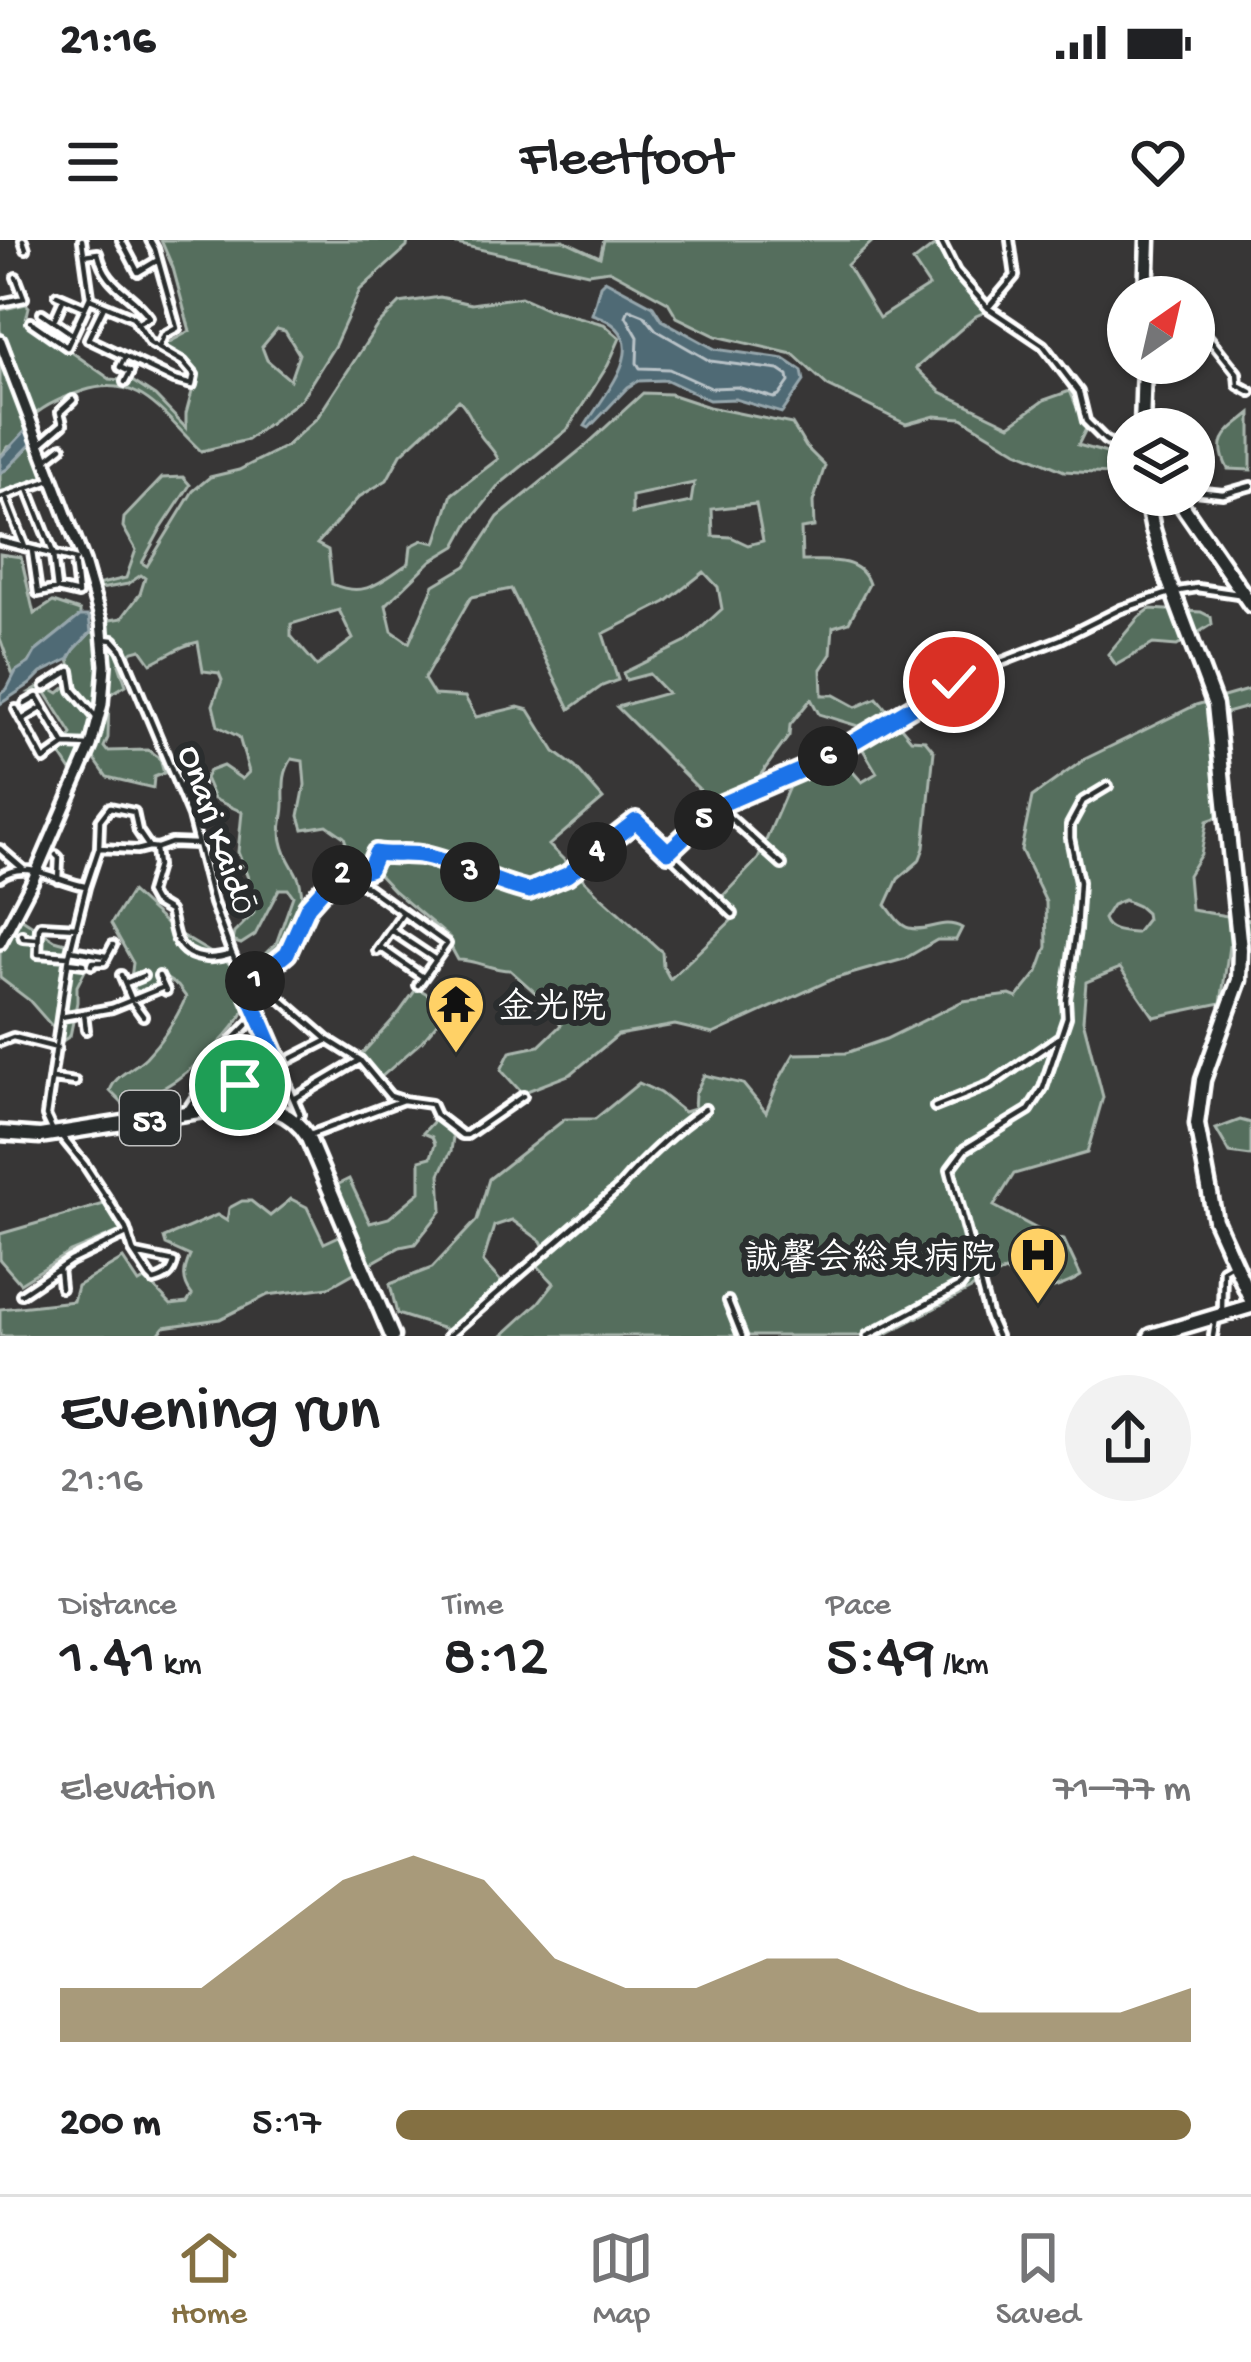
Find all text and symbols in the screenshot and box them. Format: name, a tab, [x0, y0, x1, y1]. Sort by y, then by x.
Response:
text: 21:16	[60, 16, 155, 69]
icon: menu	[60, 129, 126, 195]
icon: heart	[1125, 129, 1191, 195]
text: Fleetfoot	[520, 130, 731, 194]
north arrow	[1107, 276, 1215, 384]
map controls	[1107, 276, 1215, 516]
button: layers	[1107, 408, 1215, 516]
pin	[903, 631, 1005, 733]
icon: check	[921, 649, 987, 715]
pin: 6	[798, 726, 858, 786]
text: 6	[820, 737, 836, 775]
street label: Onari Kaidō	[165, 741, 263, 922]
pin: 5	[674, 790, 734, 850]
text: 5	[695, 801, 713, 839]
pin: 4	[567, 822, 627, 882]
text: 4	[589, 833, 605, 871]
pin: 3	[440, 842, 500, 902]
pin: 2	[312, 845, 372, 905]
text: 3	[461, 853, 479, 891]
text: 2	[334, 856, 350, 894]
pin: 1	[225, 951, 285, 1011]
text: 1	[248, 962, 262, 1000]
temple icon: 金光院	[425, 973, 487, 1055]
place label: 金光院	[498, 987, 606, 1032]
pin	[189, 1034, 291, 1136]
icon: arrive	[207, 1052, 273, 1118]
road number: 53	[120, 1091, 180, 1145]
hospital icon: 誠馨会総泉病院	[1007, 1224, 1069, 1306]
place label: 誠馨会総泉病院	[744, 1238, 996, 1283]
button: share	[1065, 1375, 1191, 1501]
text: Evening run	[60, 1376, 380, 1454]
text: 21:16	[60, 1460, 143, 1506]
text: Distance	[60, 1588, 177, 1626]
text: Time	[443, 1588, 503, 1626]
text: Pace	[826, 1588, 891, 1626]
text: 1.41	[60, 1626, 156, 1696]
text: 8:12	[443, 1626, 548, 1696]
text: 5:49	[826, 1626, 935, 1696]
text: km	[156, 1647, 202, 1685]
text: /km	[935, 1647, 989, 1685]
text: Elevation	[60, 1768, 215, 1814]
text: 71–77 m	[1054, 1768, 1191, 1814]
text: 200 m	[60, 2102, 160, 2148]
text: 5:17	[252, 2102, 321, 2148]
tab: Home	[171, 2225, 247, 2335]
tab: Map	[588, 2225, 654, 2335]
tab: Saved	[996, 2225, 1080, 2335]

